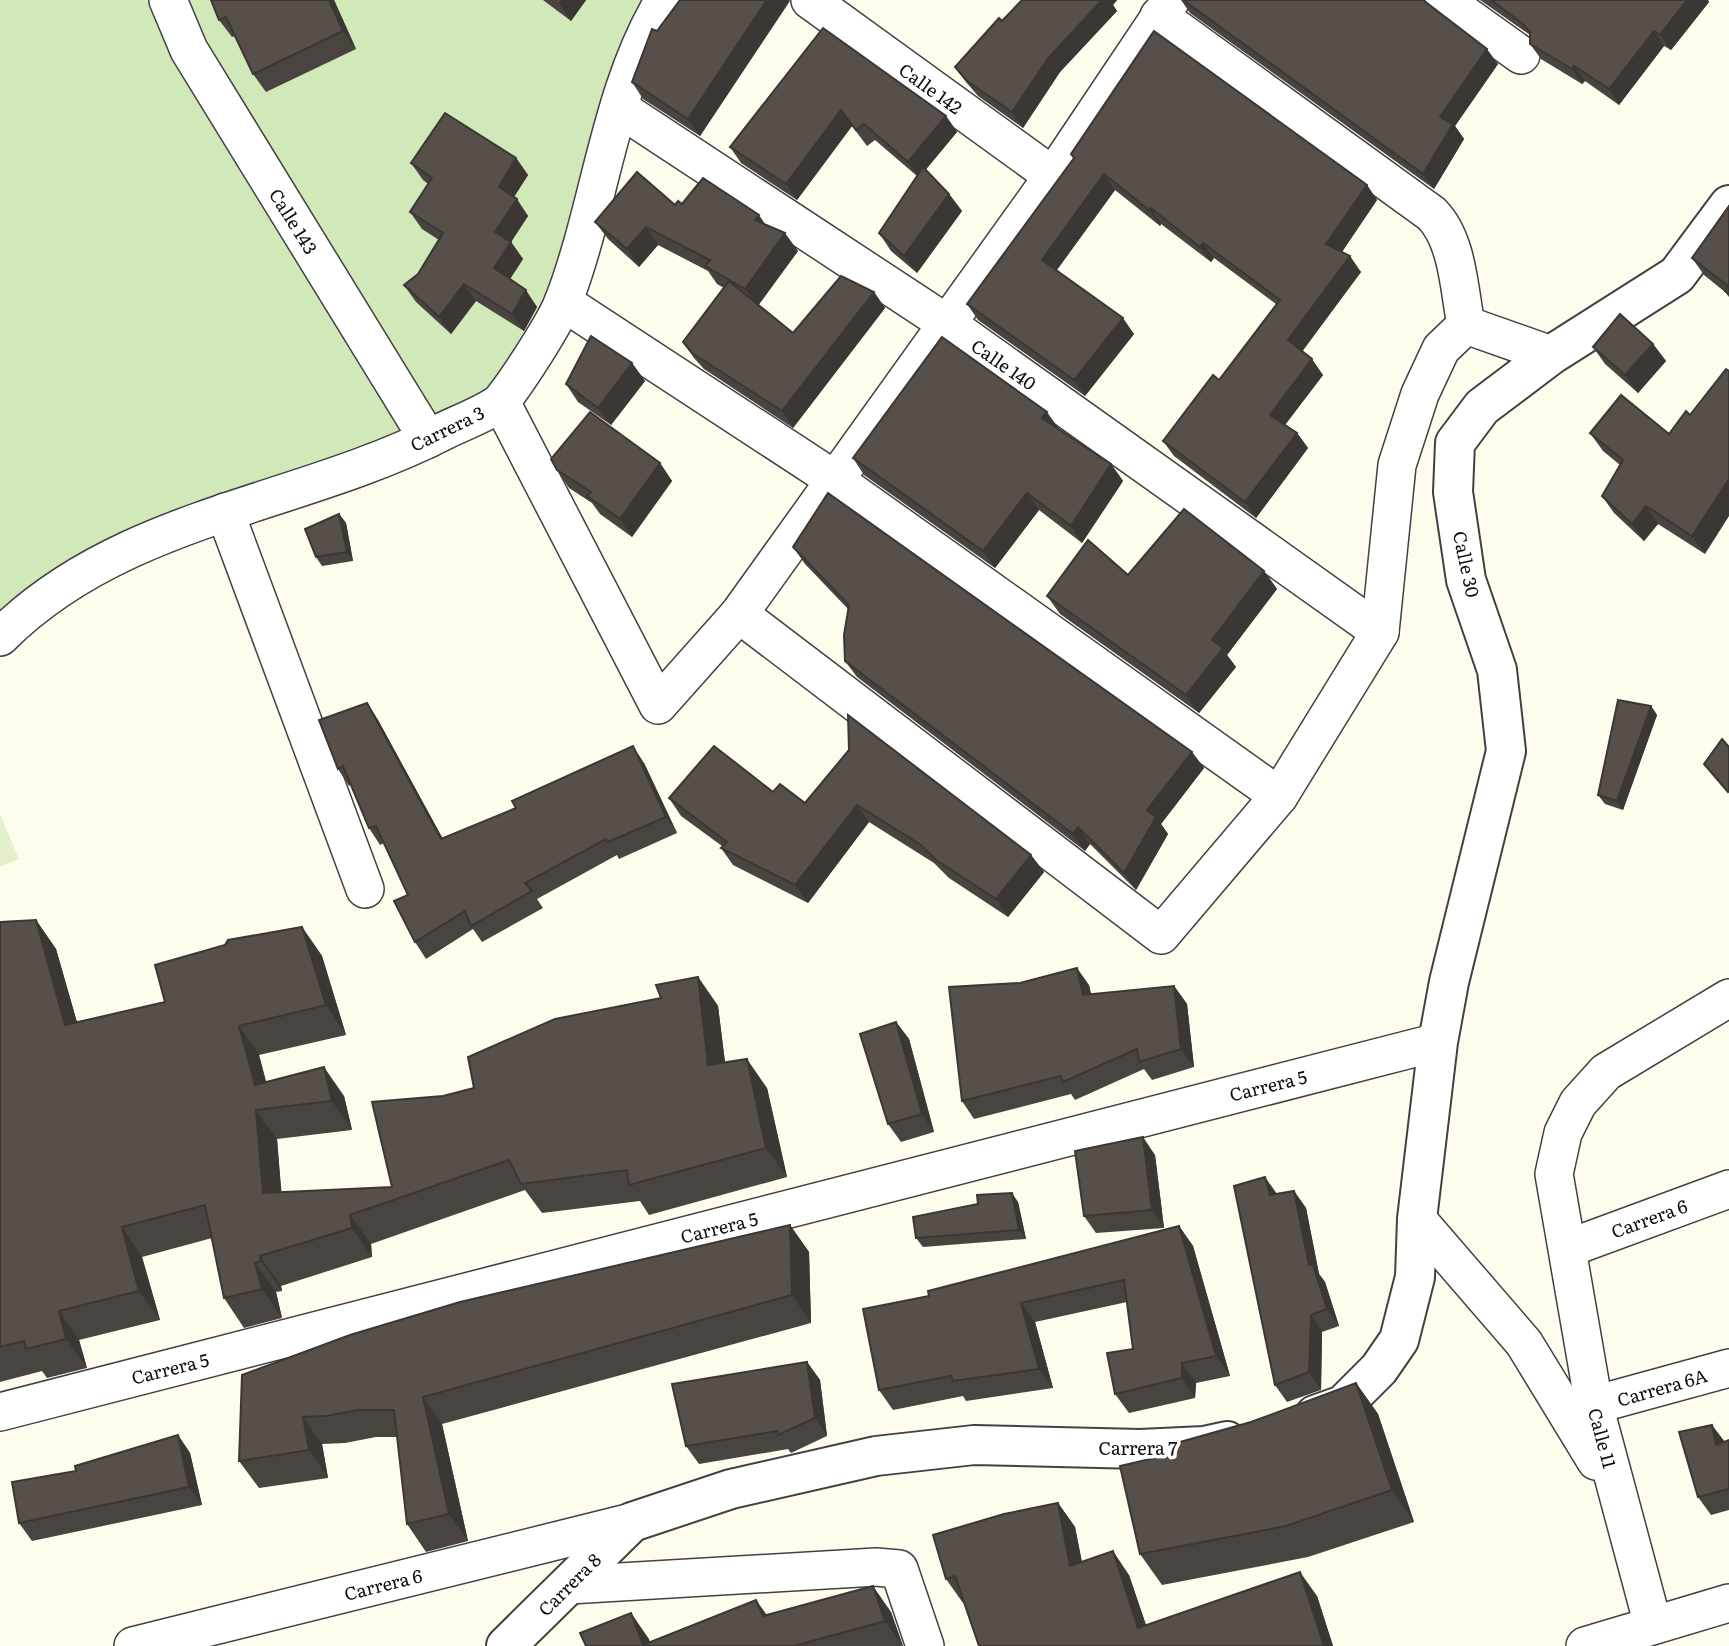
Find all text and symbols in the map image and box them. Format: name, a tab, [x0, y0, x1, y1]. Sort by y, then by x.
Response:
street label: Calle 142	[894, 56, 968, 120]
street label: Calle 143	[263, 183, 325, 259]
street label: Calle 140	[966, 332, 1042, 396]
street label: Carrera 3	[405, 398, 489, 458]
street label: Calle 30	[1447, 528, 1487, 600]
street label: Carrera 5	[1226, 1062, 1310, 1108]
street label: Carrera 6	[1607, 1192, 1691, 1244]
street label: Carrera 5	[677, 1204, 761, 1250]
street label: Carrera 5	[128, 1345, 212, 1391]
street label: Carrera 6A	[1614, 1361, 1710, 1413]
street label: Calle 11	[1582, 1405, 1624, 1471]
street label: Carrera 7	[1099, 1434, 1177, 1461]
street label: Carrera 8	[531, 1546, 607, 1622]
street label: Carrera 6	[341, 1561, 425, 1607]

